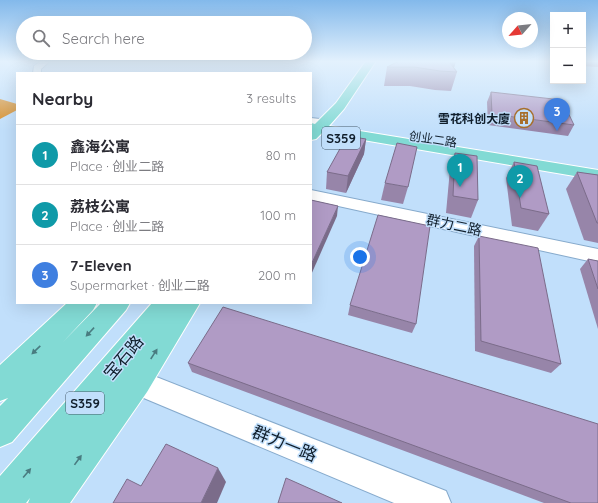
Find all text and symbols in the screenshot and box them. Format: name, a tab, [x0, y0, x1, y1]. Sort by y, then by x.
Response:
north arrow	[502, 12, 538, 48]
map controls	[550, 12, 586, 84]
button: +	[550, 12, 586, 48]
search box	[16, 16, 312, 60]
icon: search	[30, 27, 52, 49]
text: Search here	[62, 29, 145, 48]
button: −	[550, 48, 586, 84]
text: Nearby	[32, 88, 93, 109]
text: 3 results	[246, 90, 296, 106]
pin: 3	[544, 98, 570, 131]
building icon: 雪花科创大廈	[513, 107, 535, 129]
place label: 雪花科创大廈	[438, 111, 510, 126]
road number: S359	[322, 127, 360, 149]
street label: 创业二路	[408, 128, 458, 150]
text: 鑫海公寓	[70, 137, 130, 156]
text: 1	[42, 147, 48, 163]
text: 80 m	[266, 147, 296, 163]
pin: 1	[447, 154, 473, 187]
text: Place · 创业二路	[70, 158, 164, 174]
pin: 2	[507, 165, 533, 198]
text: 荔枝公寓	[70, 197, 130, 216]
text: 2	[41, 207, 49, 223]
text: 100 m	[260, 207, 296, 223]
street label: 群力二路	[425, 210, 483, 240]
text: Place · 创业二路	[70, 218, 164, 234]
your location	[350, 247, 370, 267]
text: 7-Eleven	[70, 256, 132, 275]
text: 3	[42, 267, 48, 283]
text: 200 m	[258, 267, 296, 283]
text: Supermarket · 创业二路	[70, 277, 210, 293]
one-way arrow	[85, 327, 95, 337]
street label: 宝石路	[99, 331, 147, 383]
one-way arrow	[31, 345, 41, 355]
one-way arrow	[150, 349, 158, 359]
road number: S359	[66, 392, 104, 414]
street label: 群力一路	[250, 421, 320, 465]
one-way arrow	[74, 455, 83, 466]
one-way arrow	[23, 468, 31, 478]

